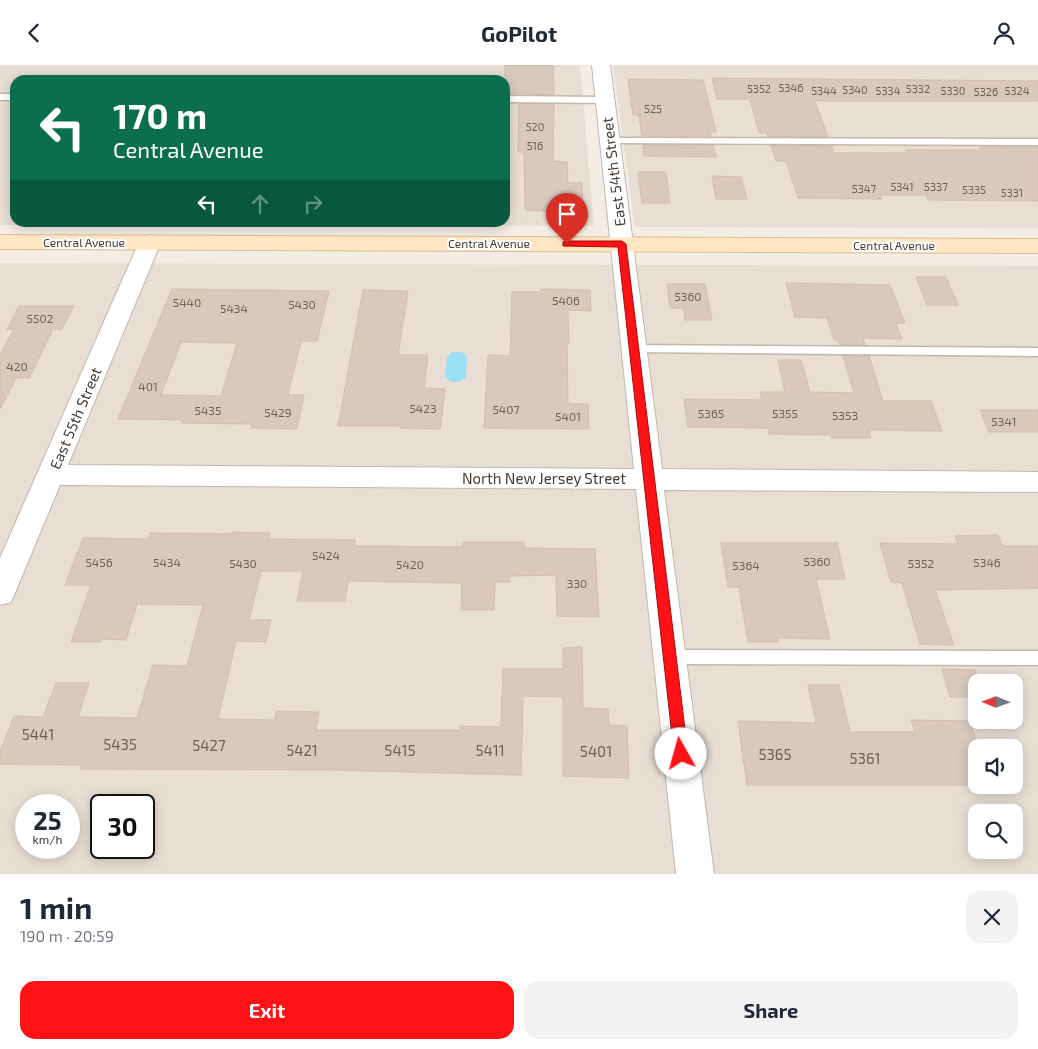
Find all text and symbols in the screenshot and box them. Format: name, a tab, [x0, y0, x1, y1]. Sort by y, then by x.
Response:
icon: back	[20, 19, 48, 47]
icon: person	[990, 19, 1018, 47]
text: GoPilot	[481, 20, 557, 46]
house number: 5346	[778, 81, 804, 94]
house number: 5352	[747, 82, 771, 95]
house number: 5332	[906, 82, 930, 95]
house number: 5340	[842, 83, 868, 96]
house number: 5344	[811, 84, 837, 97]
house number: 5334	[876, 84, 901, 97]
house number: 5330	[941, 84, 965, 97]
house number: 5324	[1005, 84, 1030, 97]
house number: 5326	[974, 85, 998, 98]
text: 170 m	[113, 94, 207, 136]
icon: left	[30, 95, 95, 160]
house number: 525	[644, 102, 662, 115]
street label: East 54th Street	[597, 116, 629, 228]
house number: 520	[526, 120, 544, 133]
text: Central Avenue	[113, 136, 264, 162]
house number: 516	[527, 139, 543, 152]
house number: 5341	[890, 180, 914, 193]
house number: 5337	[924, 180, 948, 193]
house number: 5347	[852, 182, 877, 195]
house number: 5335	[962, 183, 986, 196]
house number: 5331	[1001, 186, 1023, 199]
icon: left	[193, 190, 221, 218]
icon: ahead	[246, 190, 274, 218]
icon: right	[299, 190, 327, 218]
pin	[546, 193, 588, 244]
icon: arrive	[553, 200, 581, 228]
street label: Central Avenue	[43, 235, 125, 249]
street label: Central Avenue	[448, 236, 530, 250]
street label: Central Avenue	[853, 238, 935, 252]
house number: 5360	[674, 289, 702, 303]
house number: 5406	[552, 293, 580, 307]
house number: 5440	[173, 295, 201, 309]
house number: 5430	[288, 297, 316, 311]
house number: 5434	[220, 301, 248, 315]
house number: 5502	[27, 311, 54, 325]
house number: 420	[6, 359, 28, 373]
street label: East 55th Street	[45, 364, 105, 472]
house number: 401	[138, 379, 158, 393]
house number: 5423	[409, 401, 437, 415]
house number: 5407	[492, 402, 520, 416]
house number: 5435	[195, 403, 221, 417]
house number: 5429	[264, 405, 292, 419]
house number: 5365	[698, 406, 724, 420]
house number: 5355	[772, 406, 798, 420]
house number: 5353	[832, 408, 858, 422]
house number: 5401	[555, 409, 581, 423]
house number: 5341	[991, 414, 1017, 428]
street label: North New Jersey Street	[462, 469, 626, 487]
house number: 5424	[312, 548, 340, 562]
house number: 5360	[803, 554, 831, 568]
house number: 5456	[85, 555, 113, 569]
house number: 5434	[153, 555, 181, 569]
house number: 5346	[973, 555, 1001, 569]
house number: 5430	[229, 556, 257, 570]
house number: 5352	[908, 556, 934, 570]
house number: 5420	[396, 557, 424, 571]
house number: 5364	[732, 558, 760, 572]
house number: 330	[567, 576, 587, 590]
north arrow	[968, 674, 1022, 729]
map controls	[968, 674, 1023, 859]
house number: 5441	[22, 725, 54, 743]
position arrow	[654, 727, 706, 779]
house number: 5435	[103, 735, 137, 753]
house number: 5427	[192, 736, 226, 754]
button: sound	[968, 739, 1023, 794]
house number: 5421	[286, 741, 318, 759]
house number: 5415	[384, 741, 416, 759]
house number: 5411	[475, 741, 505, 759]
house number: 5401	[580, 742, 612, 760]
house number: 5365	[758, 745, 792, 763]
house number: 5361	[850, 749, 880, 767]
speed limit sign: 30	[90, 794, 155, 859]
button: search	[968, 804, 1023, 859]
text: 25	[33, 805, 62, 835]
text: km/h	[33, 832, 62, 846]
text: 1 min	[20, 889, 92, 925]
button: close	[966, 891, 1018, 943]
text: 190 m · 20:59	[20, 926, 114, 945]
button: Exit	[20, 981, 514, 1039]
button: Share	[524, 981, 1018, 1039]

